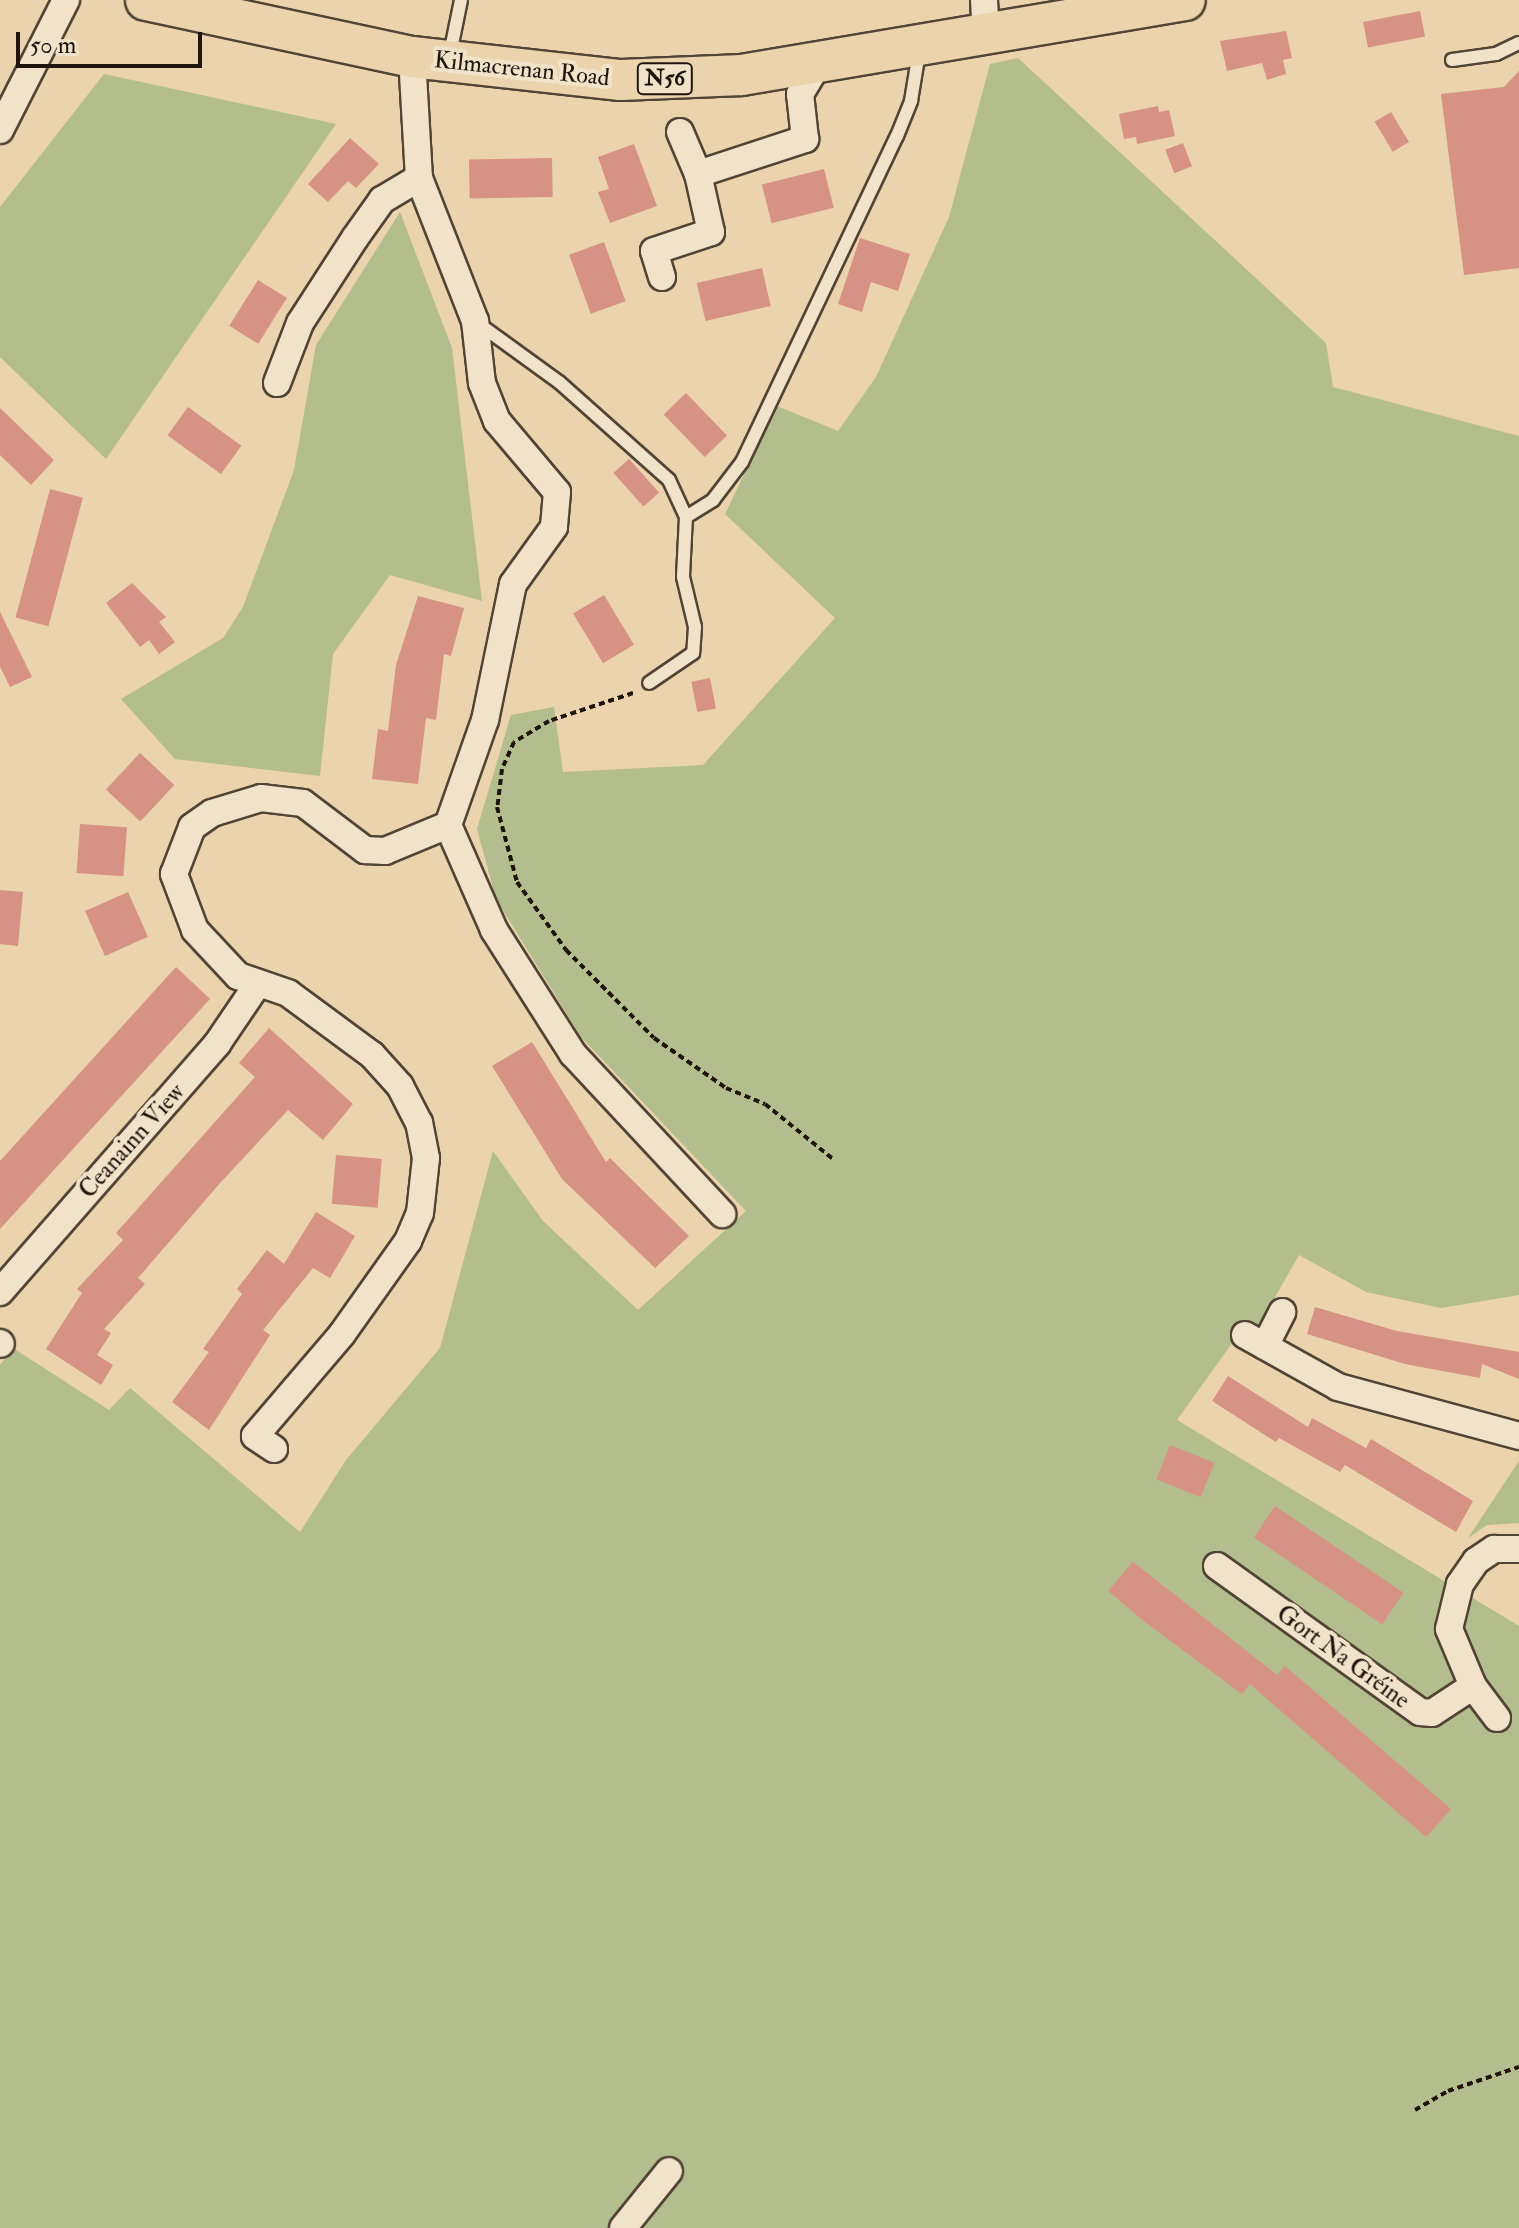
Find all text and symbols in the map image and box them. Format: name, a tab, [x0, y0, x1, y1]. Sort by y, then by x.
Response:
scale bar	[20, 16, 206, 66]
text: 50 m	[30, 30, 76, 61]
street label: Kilmacrenan Road	[433, 45, 611, 93]
road number: N56	[635, 61, 695, 97]
street label: Ceanainn View	[73, 1078, 191, 1204]
street label: Gort Na Gréine	[1271, 1599, 1415, 1715]

